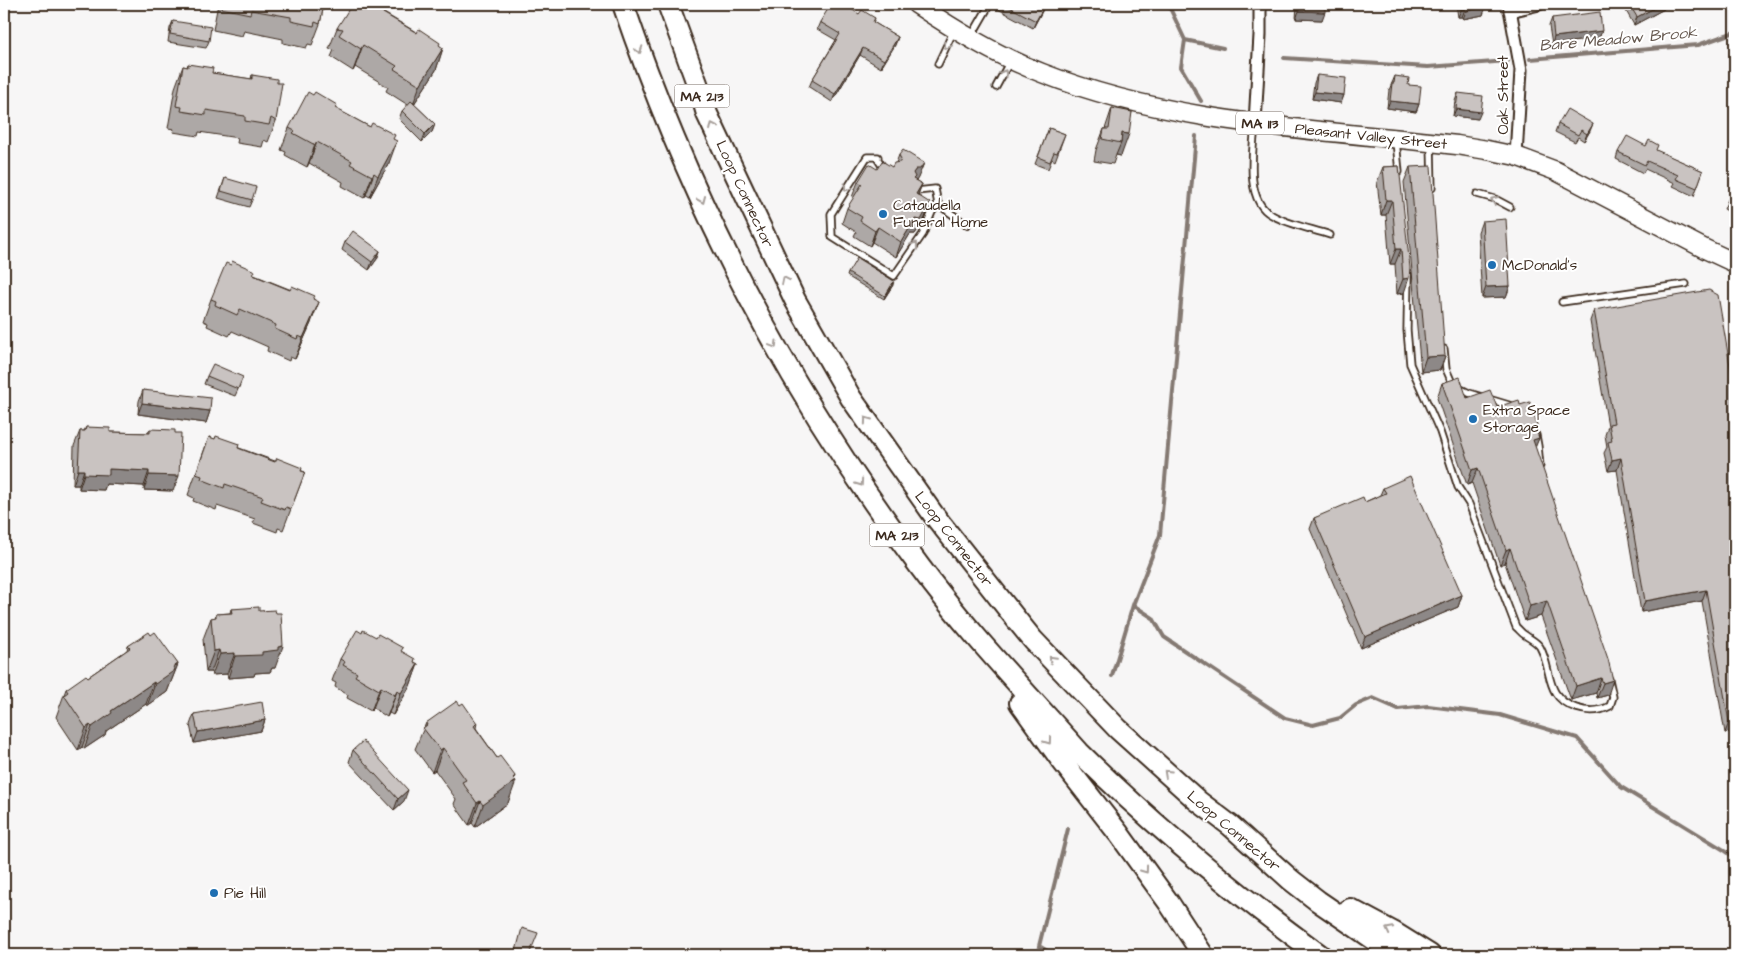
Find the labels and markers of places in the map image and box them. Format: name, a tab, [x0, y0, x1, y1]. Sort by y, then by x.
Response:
place label: Cataudella Funeral Home	[893, 195, 988, 233]
marker: Cataudella Funeral Home	[877, 208, 889, 220]
place label: McDonald's	[1502, 255, 1578, 276]
marker: McDonald's	[1486, 259, 1498, 271]
place label: Extra Space Storage	[1483, 400, 1570, 439]
marker: Extra Space Storage	[1467, 413, 1479, 425]
place label: Pie Hill	[224, 883, 266, 904]
marker: Pie Hill	[208, 887, 220, 899]

